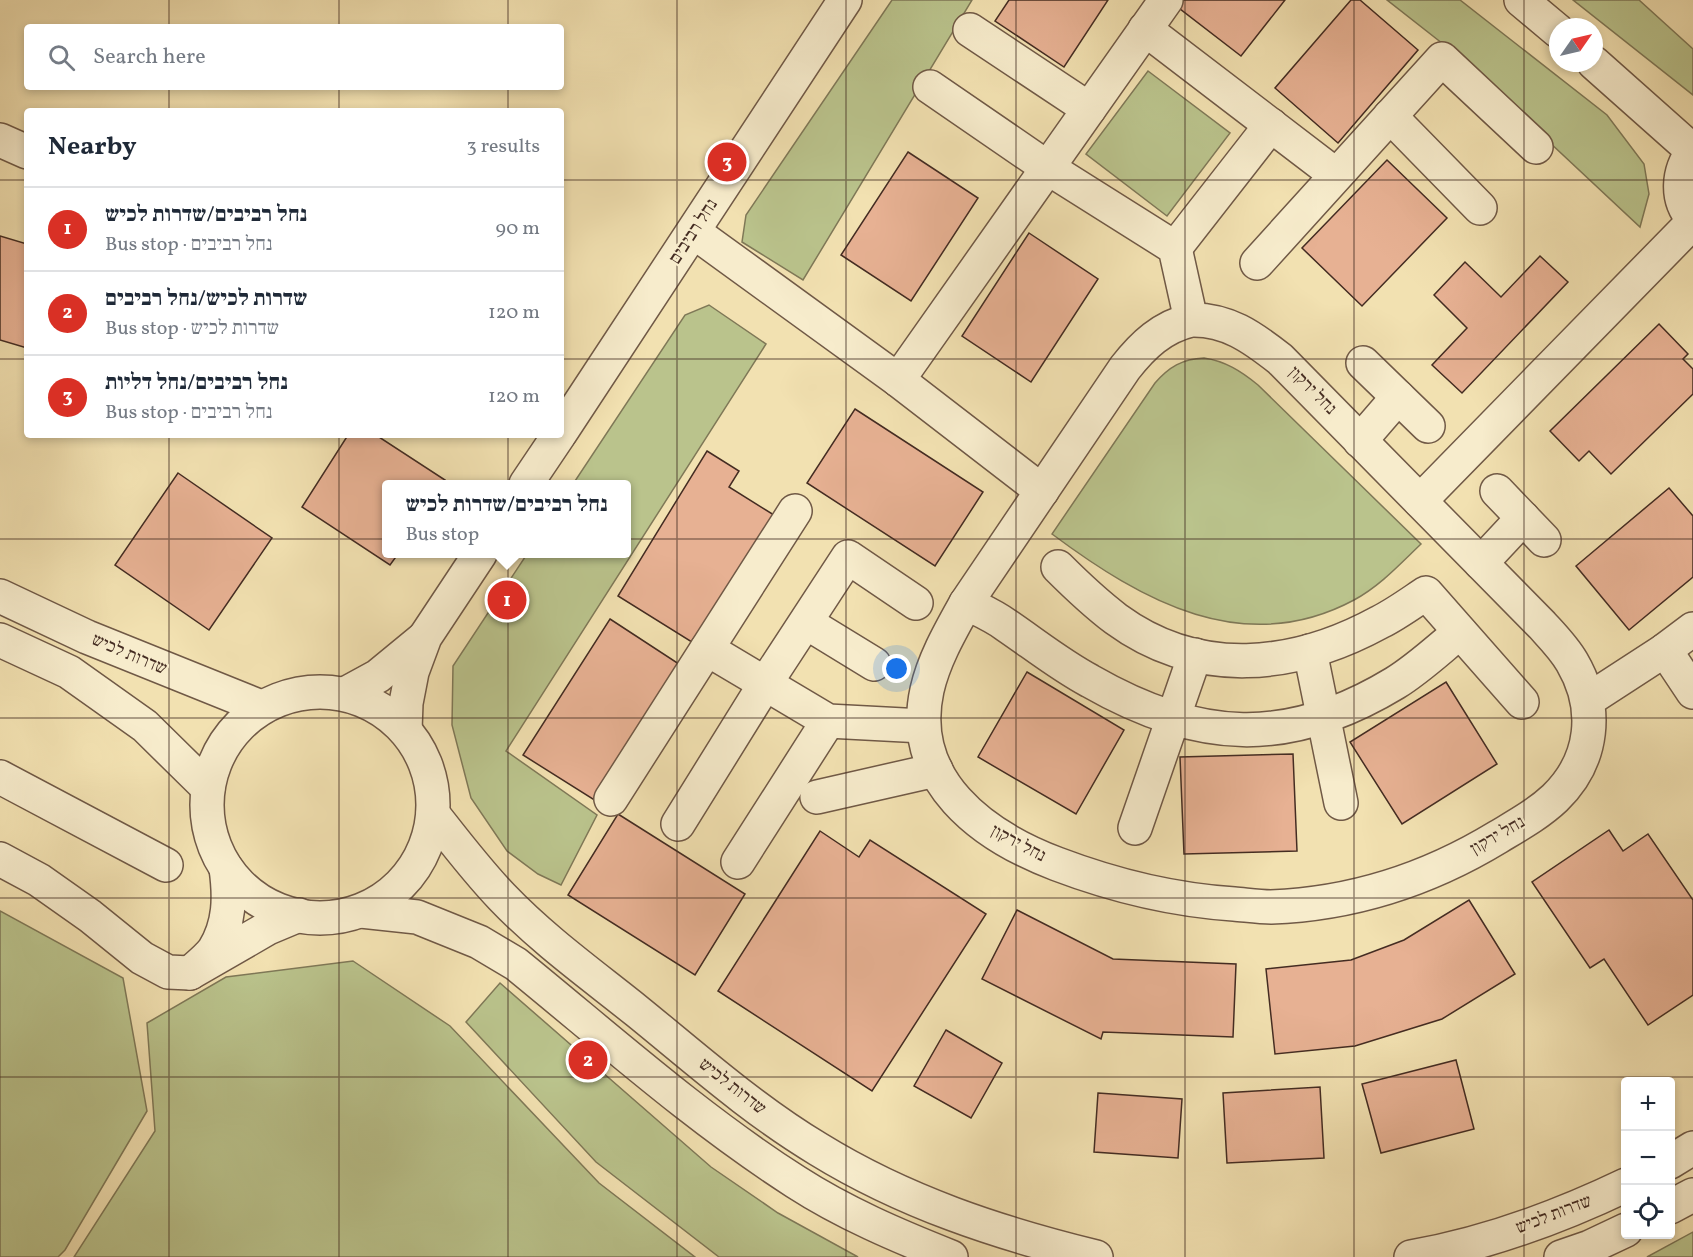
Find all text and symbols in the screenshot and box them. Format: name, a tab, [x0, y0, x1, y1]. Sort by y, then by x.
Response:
north arrow	[1549, 18, 1603, 72]
search box	[24, 24, 564, 90]
icon: search	[45, 41, 78, 74]
text: Search here	[93, 42, 206, 73]
text: Nearby	[48, 129, 137, 165]
text: 3 results	[466, 133, 540, 161]
pin: 3	[708, 140, 746, 184]
street label: נחל רביבים	[663, 194, 725, 270]
text: נחל רביבים/שדרות לכיש	[105, 200, 307, 231]
text: 1	[63, 215, 72, 243]
text: 90 m	[496, 215, 540, 243]
text: Bus stop · נחל רביבים	[105, 231, 273, 259]
text: שדרות לכיש/נחל רביבים	[105, 284, 307, 315]
text: 2	[62, 299, 73, 327]
text: 120 m	[488, 299, 540, 327]
text: Bus stop · שדרות לכיש	[105, 315, 279, 343]
street label: נחל ירקון	[1282, 361, 1342, 421]
text: נחל רביבים/נחל דליות	[105, 368, 288, 399]
text: 3	[62, 383, 73, 411]
text: 120 m	[488, 383, 540, 411]
text: Bus stop · נחל רביבים	[105, 399, 273, 427]
popup	[382, 480, 631, 558]
text: נחל רביבים/שדרות לכיש	[405, 490, 608, 521]
text: Bus stop	[405, 521, 479, 549]
pin: 1	[488, 578, 526, 622]
street label: שדרות לכיש	[88, 628, 170, 682]
your location	[882, 654, 911, 683]
street label: נחל ירקון	[1466, 810, 1530, 862]
street label: נחל ירקון	[986, 819, 1050, 869]
pin: 2	[568, 1038, 608, 1082]
street label: שדרות לכיש	[693, 1053, 771, 1121]
map controls	[1621, 1077, 1675, 1239]
button: +	[1621, 1077, 1675, 1131]
button: −	[1621, 1131, 1675, 1185]
button: locate	[1621, 1185, 1675, 1239]
street label: שדרות לכיש	[1512, 1189, 1596, 1241]

